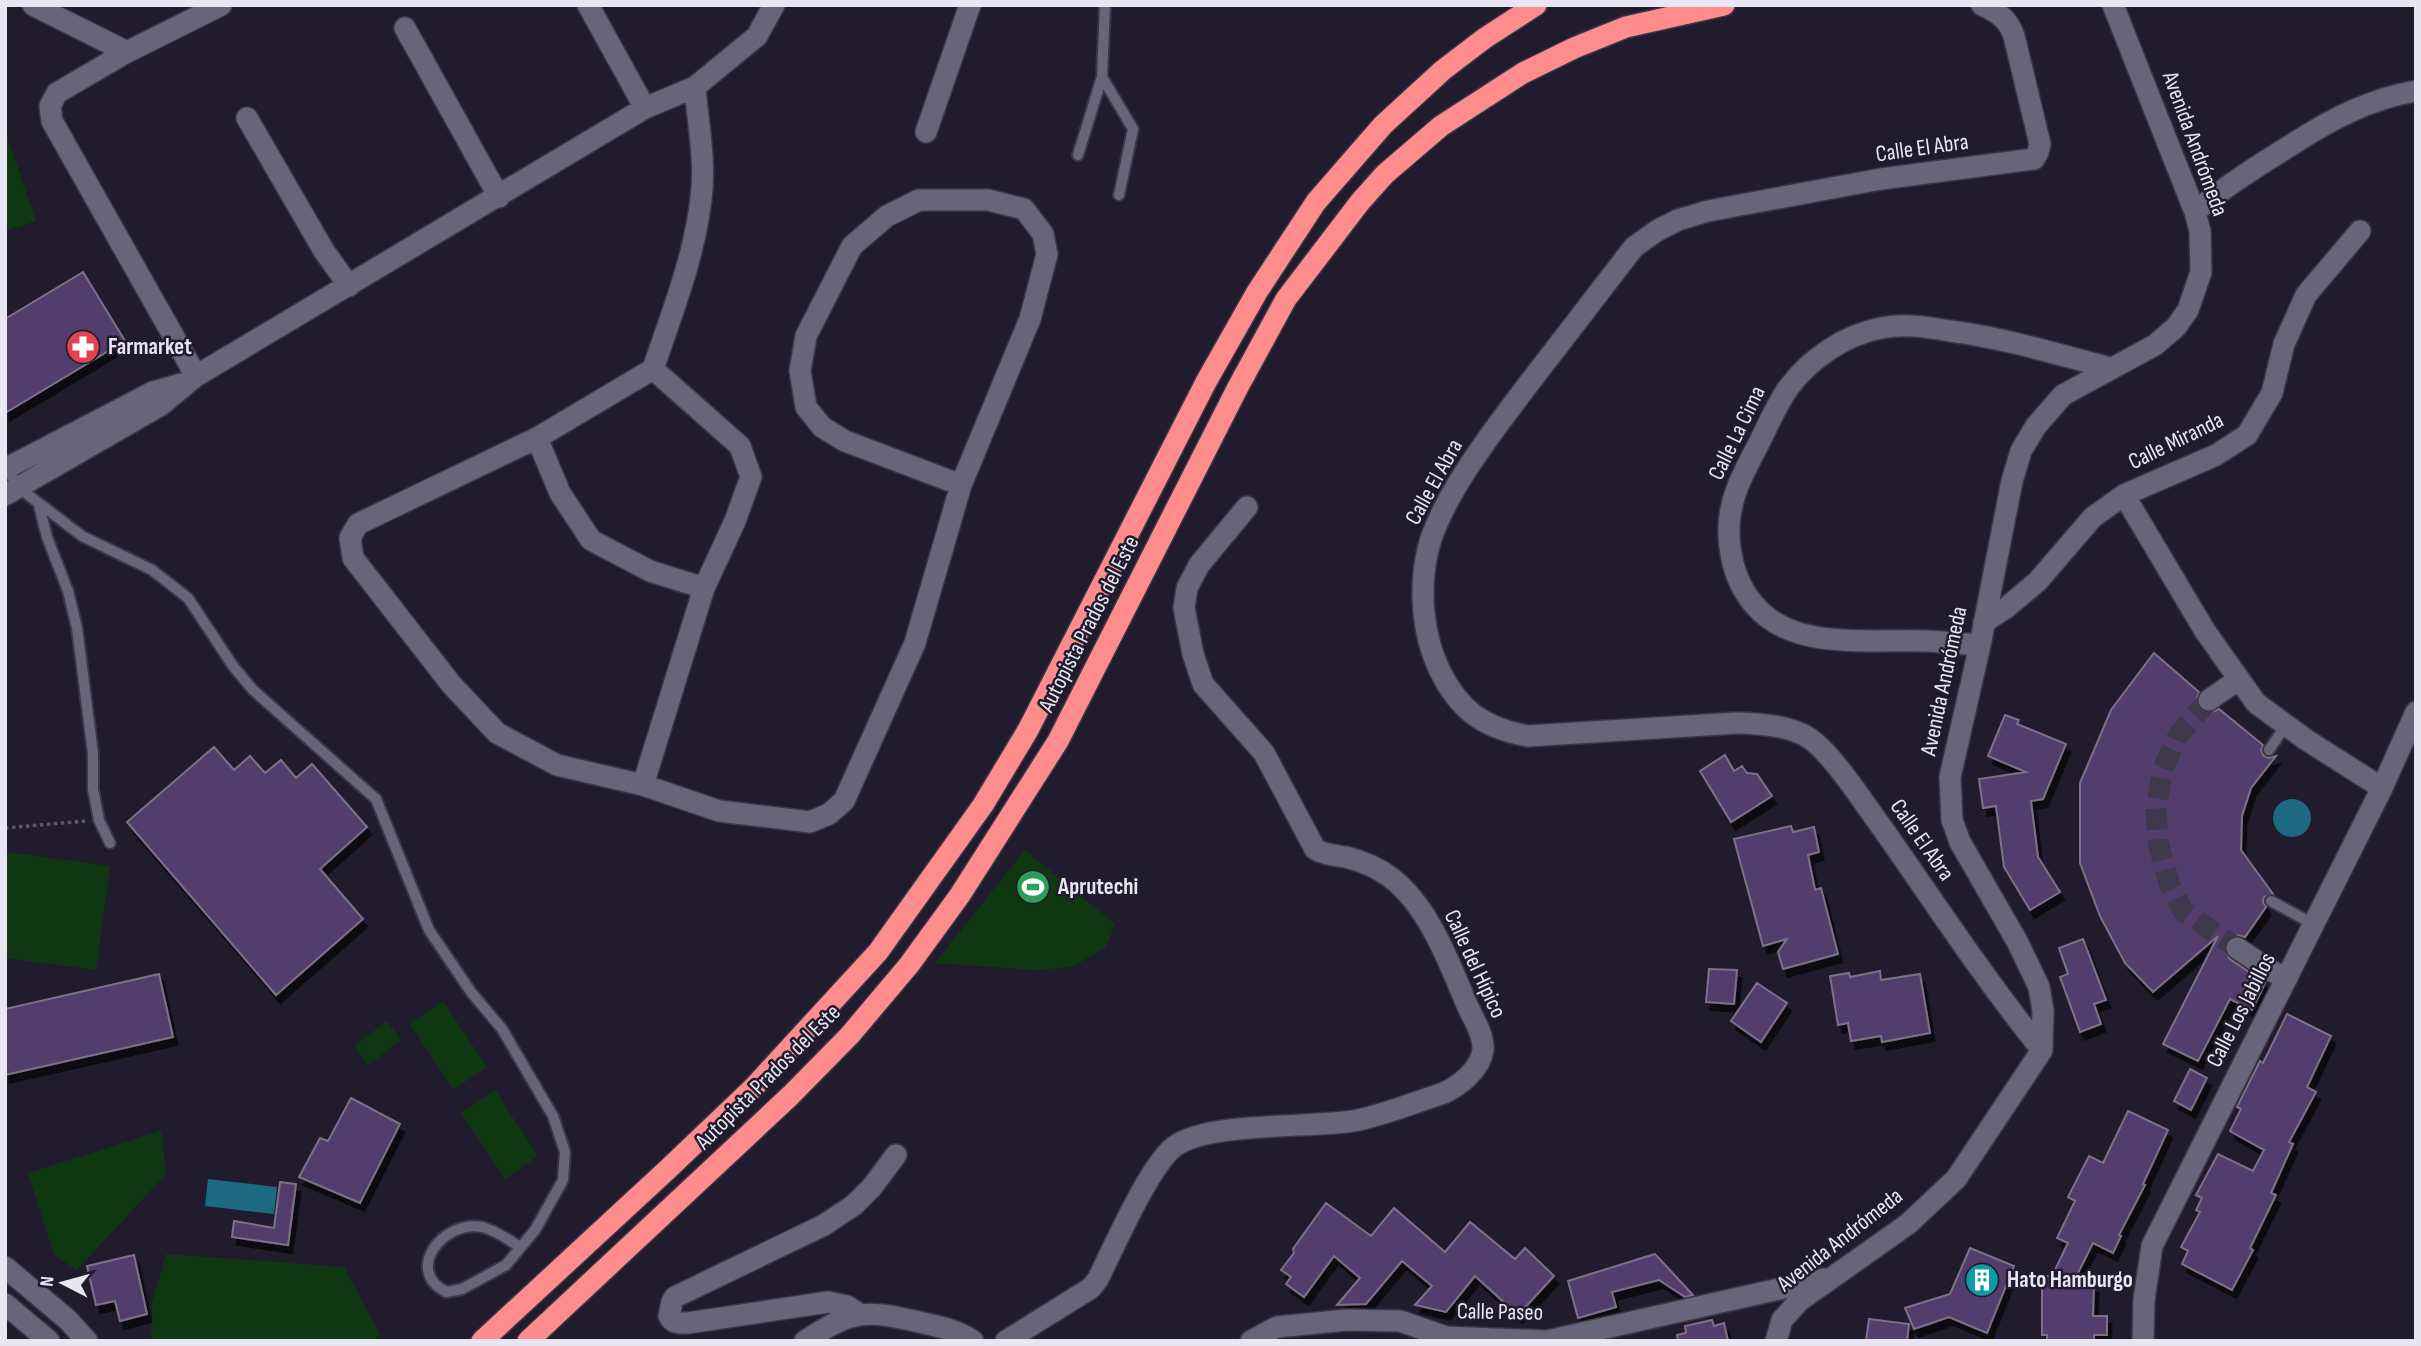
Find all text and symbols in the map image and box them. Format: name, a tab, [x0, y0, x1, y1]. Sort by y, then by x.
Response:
street label: Avenida Andrómeda	[2156, 67, 2234, 220]
street label: Calle El Abra	[1874, 128, 1970, 168]
pharmacy icon: Farmarket	[64, 328, 102, 366]
place label: Farmarket	[108, 333, 192, 361]
street label: Calle La Cima	[1702, 381, 1772, 485]
street label: Calle Miranda	[2124, 406, 2228, 476]
street label: Calle El Abra	[1399, 434, 1469, 530]
street label: Autopista Prados del Este	[1032, 531, 1145, 718]
street label: Avenida Andrómeda	[1914, 604, 1973, 759]
street label: Calle El Abra	[1884, 794, 1960, 886]
sports icon: Aprutechi	[1014, 868, 1052, 906]
place label: Aprutechi	[1057, 873, 1138, 901]
street label: Calle del Hípico	[1438, 905, 1512, 1023]
street label: Calle Los Jabillos	[2200, 948, 2282, 1072]
street label: Autopista Prados del Este	[689, 999, 846, 1156]
street label: Avenida Andrómeda	[1771, 1182, 1908, 1298]
north arrow	[28, 1248, 98, 1318]
building icon: Hato Hamburgo	[1963, 1261, 2001, 1299]
place label: Hato Hamburgo	[2007, 1266, 2133, 1294]
text: N	[36, 1275, 60, 1288]
street label: Calle Paseo	[1457, 1297, 1543, 1327]

